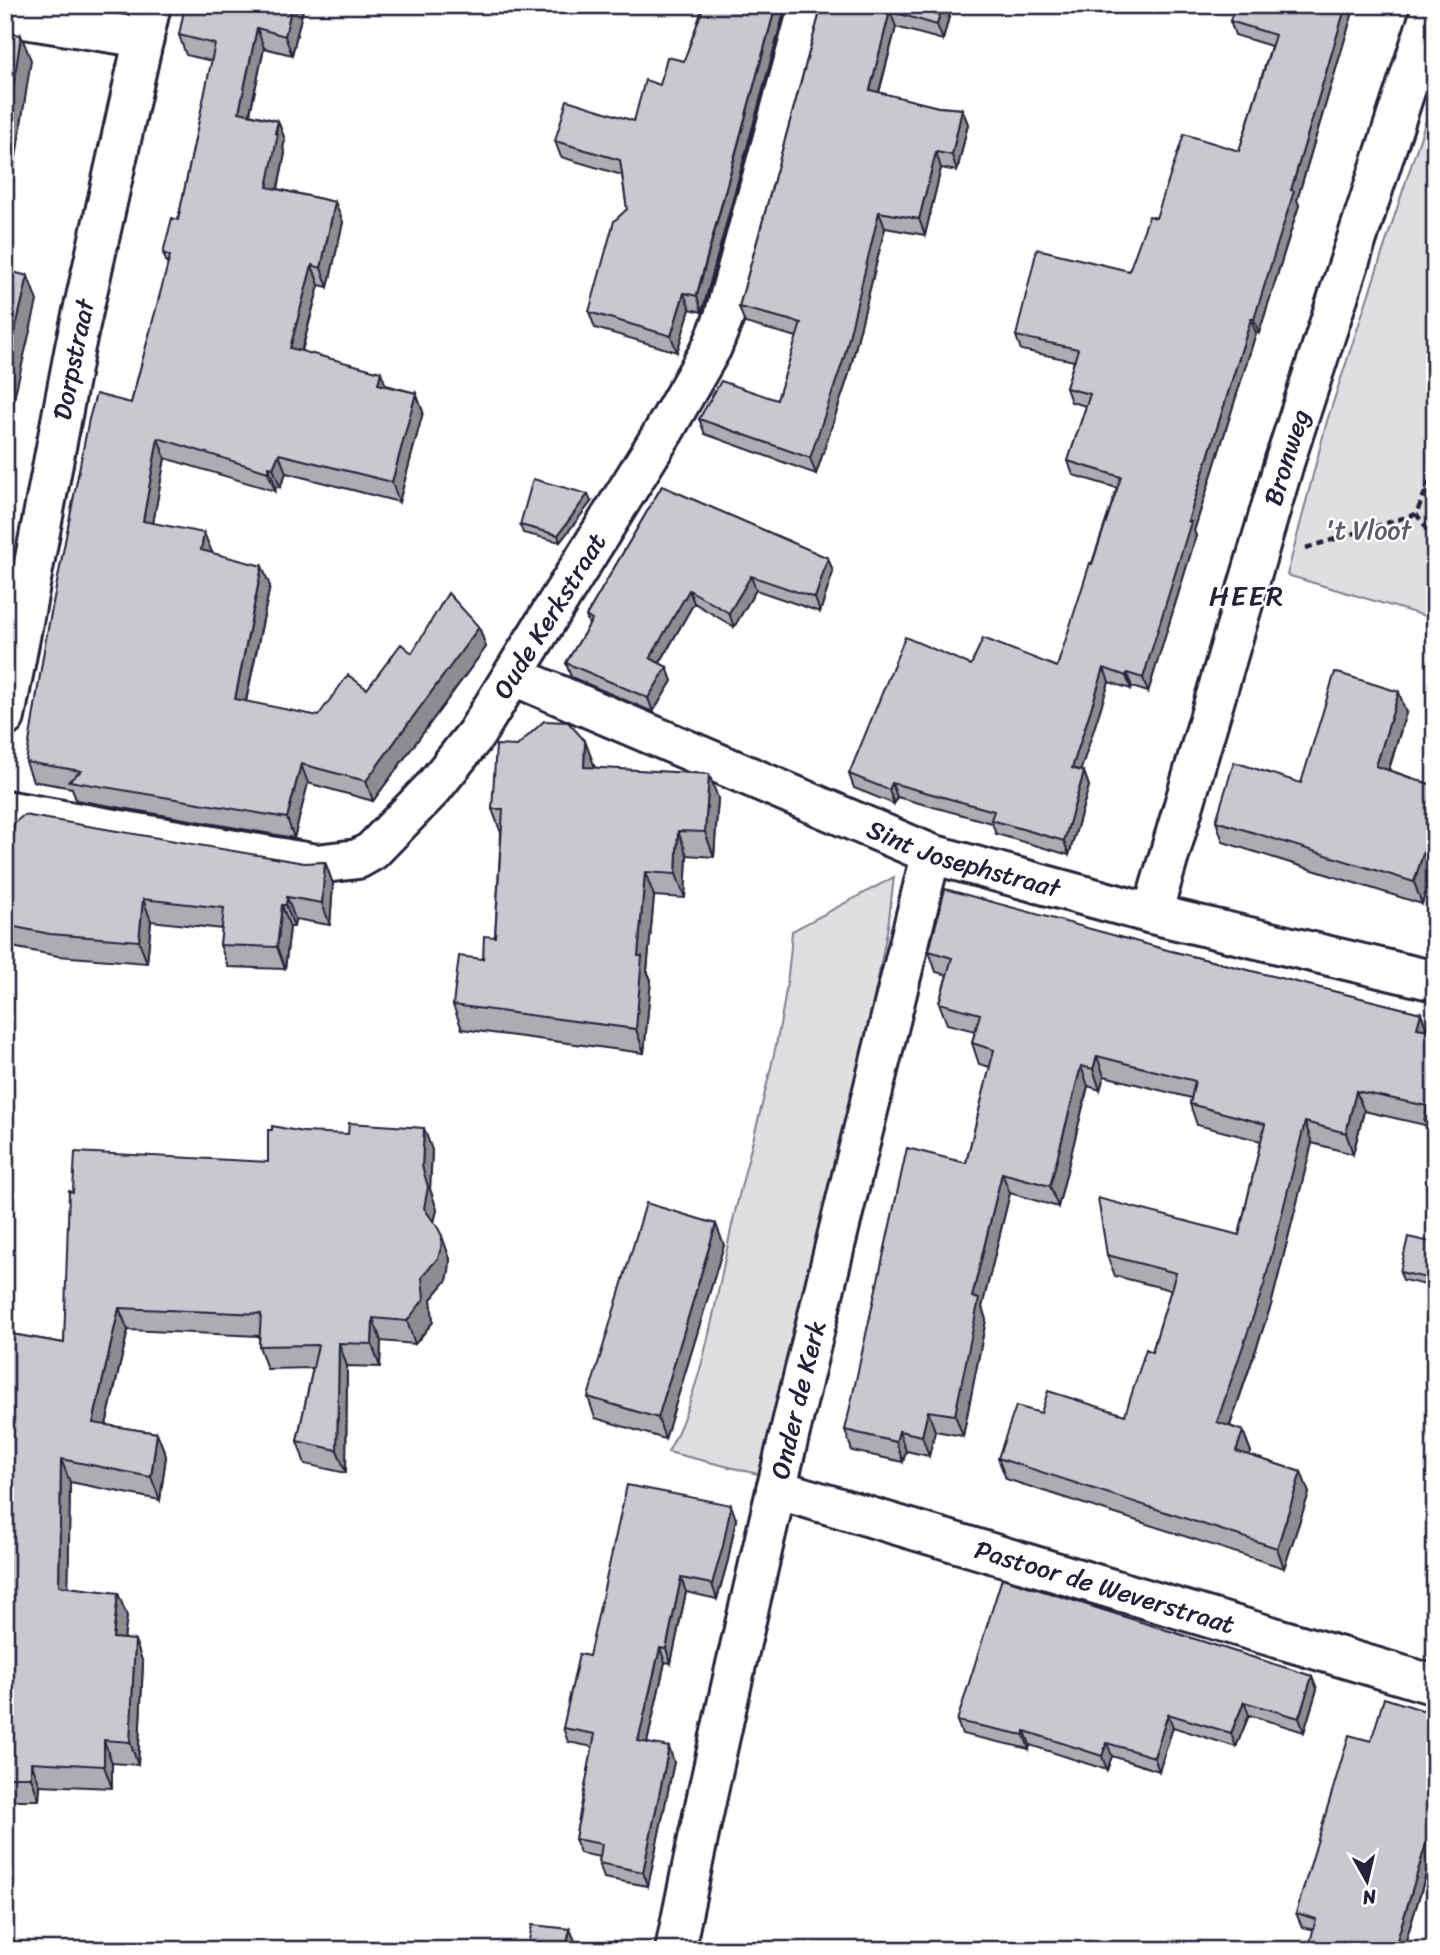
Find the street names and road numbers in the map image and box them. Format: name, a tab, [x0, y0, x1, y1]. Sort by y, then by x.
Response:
street label: Dorpstraat	[39, 293, 108, 424]
street label: Bronweg	[1250, 403, 1323, 511]
street label: Oude Kerkstraat	[480, 523, 619, 708]
street label: Sint Josephstraat	[860, 806, 1067, 911]
street label: Onder de Kerk	[757, 1315, 839, 1484]
street label: Pastoor de Weverstraat	[969, 1526, 1241, 1647]

